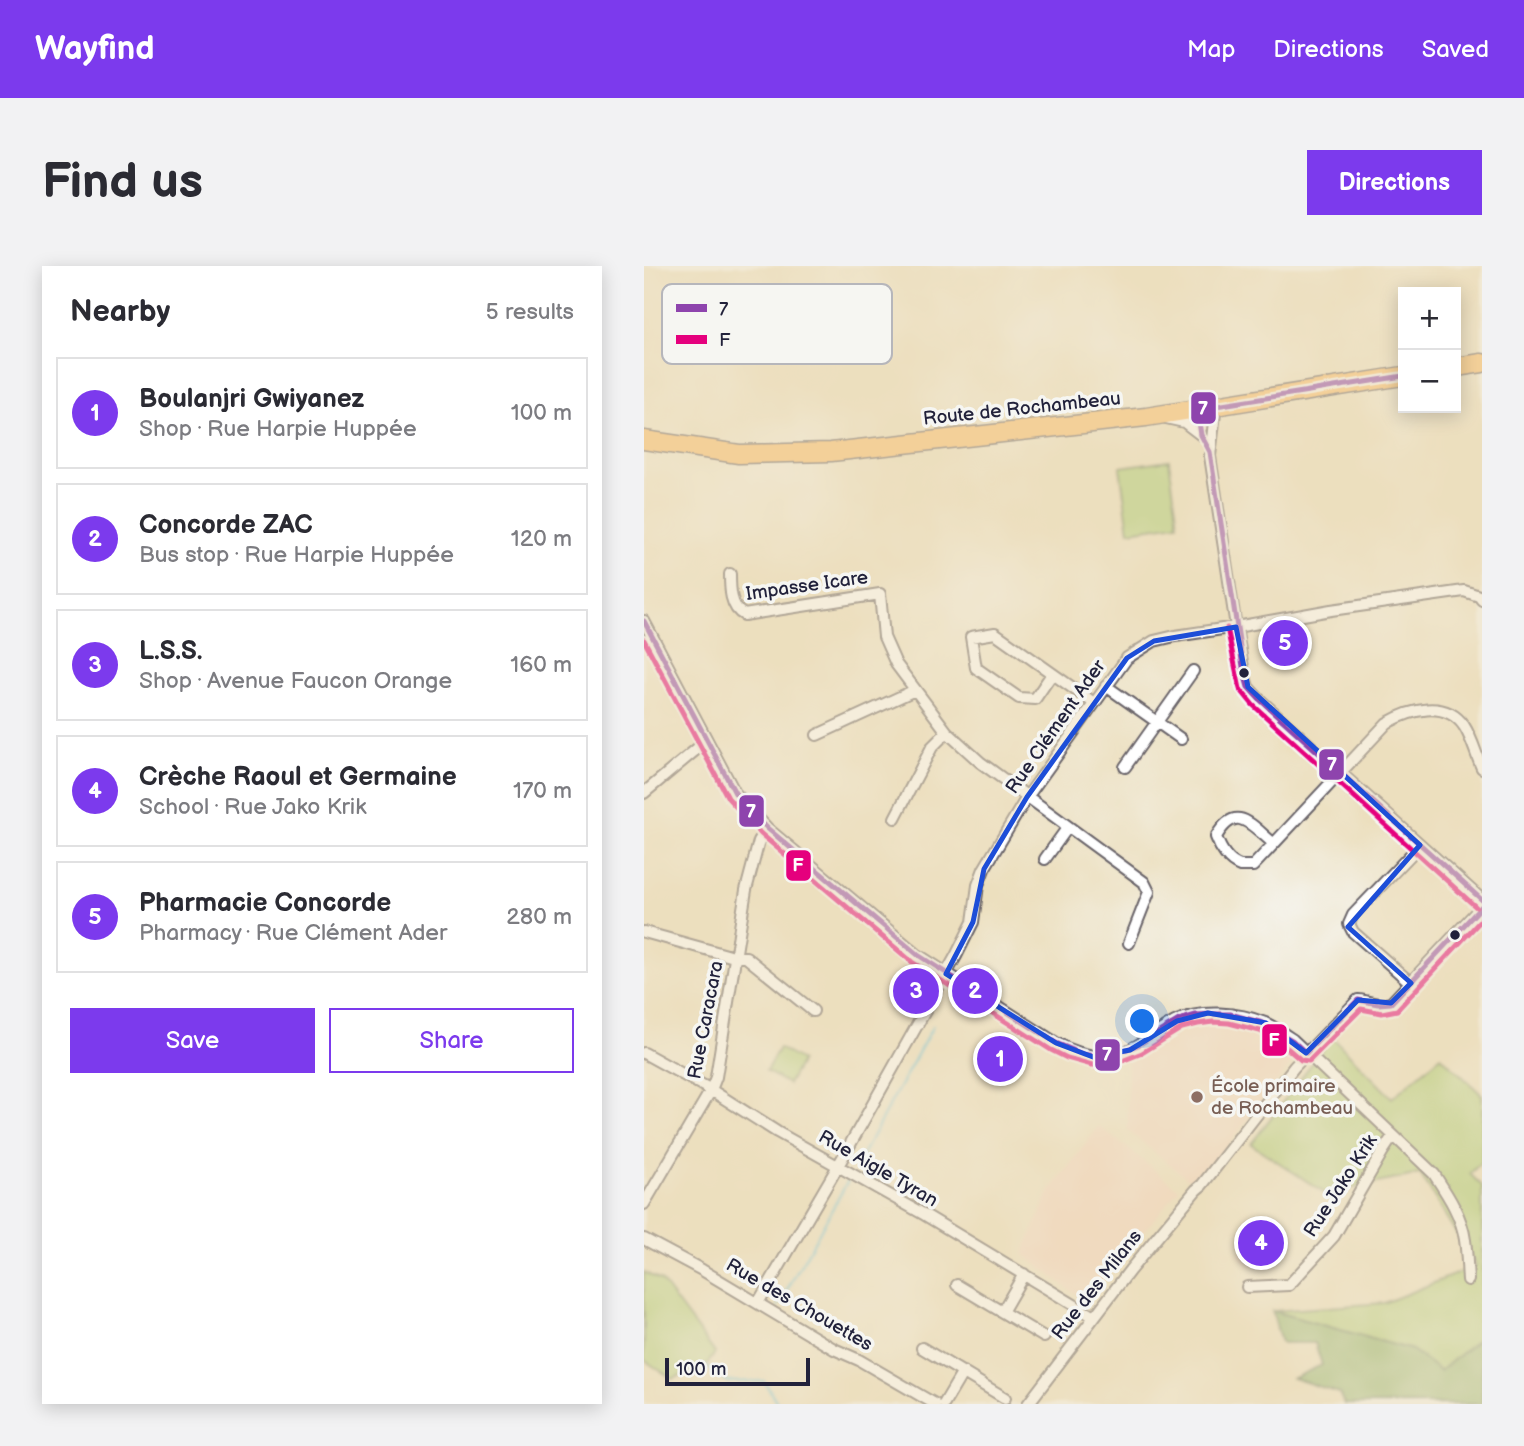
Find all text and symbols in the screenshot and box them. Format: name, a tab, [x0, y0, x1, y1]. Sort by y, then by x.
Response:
text: Wayfind	[35, 29, 154, 69]
text: Map	[1187, 35, 1235, 64]
text: Directions	[1273, 35, 1384, 64]
text: Saved	[1422, 35, 1489, 64]
button: Directions	[1307, 150, 1482, 215]
text: Find us	[42, 153, 203, 212]
legend	[662, 284, 892, 364]
map controls	[1398, 287, 1461, 413]
button: +	[1398, 287, 1461, 350]
text: Nearby	[70, 294, 170, 330]
text: 5 results	[486, 298, 574, 326]
text: 7	[719, 298, 729, 321]
text: F	[719, 329, 731, 352]
button: −	[1398, 350, 1461, 413]
text: Boulanjri Gwiyanez	[139, 384, 364, 415]
street label: Route de Rochambeau	[922, 387, 1122, 431]
line badge: 7	[1190, 391, 1217, 425]
text: 7	[1198, 398, 1209, 421]
text: 1	[90, 399, 100, 427]
text: 100 m	[511, 399, 572, 427]
text: Shop · Rue Harpie Huppée	[139, 415, 417, 443]
text: Concorde ZAC	[139, 510, 313, 541]
text: 2	[88, 525, 102, 553]
text: 120 m	[511, 525, 572, 553]
text: Bus stop · Rue Harpie Huppée	[139, 541, 454, 569]
street label: Impasse Icare	[744, 566, 870, 606]
pin: 5	[1262, 617, 1308, 669]
text: L.S.S.	[139, 636, 202, 667]
text: 3	[88, 651, 102, 679]
text: 160 m	[510, 651, 572, 679]
street label: Rue Clément Ader	[1001, 655, 1112, 798]
unlabelled marker	[1237, 666, 1251, 680]
text: Shop · Avenue Faucon Orange	[139, 667, 452, 695]
line badge: 7	[1318, 748, 1345, 781]
text: 7	[1327, 754, 1338, 777]
text: Crèche Raoul et Germaine	[139, 762, 457, 793]
text: 4	[88, 777, 102, 805]
text: 170 m	[513, 777, 572, 805]
text: School · Rue Jako Krik	[139, 793, 366, 821]
line badge: 7	[738, 794, 765, 828]
text: 7	[746, 801, 757, 824]
line badge: F	[785, 849, 812, 882]
text: F	[792, 855, 804, 878]
text: Pharmacie Concorde	[139, 888, 391, 919]
text: 5	[88, 903, 102, 931]
text: 280 m	[506, 903, 572, 931]
text: Pharmacy · Rue Clément Ader	[139, 919, 447, 947]
unlabelled marker	[1448, 928, 1462, 942]
street label: Rue Caracara	[683, 959, 729, 1081]
pin: 3	[893, 965, 939, 1017]
pin: 2	[952, 965, 998, 1017]
your location	[1125, 1004, 1159, 1038]
button: Save	[70, 1008, 315, 1073]
button: Share	[329, 1008, 574, 1073]
line badge: F	[1261, 1023, 1288, 1057]
text: F	[1268, 1030, 1280, 1053]
pin: 1	[977, 1033, 1023, 1085]
line badge: 7	[1094, 1038, 1121, 1072]
text: 7	[1102, 1044, 1113, 1067]
place label: École primaire de Rochambeau	[1211, 1074, 1353, 1120]
marker: École primaire de Rochambeau	[1189, 1089, 1205, 1105]
street label: Rue Aigle Tyran	[814, 1126, 942, 1212]
street label: Rue Jako Krik	[1299, 1130, 1383, 1242]
pin: 4	[1238, 1217, 1284, 1269]
street label: Rue des Milans	[1047, 1226, 1147, 1344]
street label: Rue des Chouettes	[722, 1254, 876, 1356]
scale bar	[665, 1355, 810, 1387]
text: 100 m	[676, 1358, 727, 1381]

